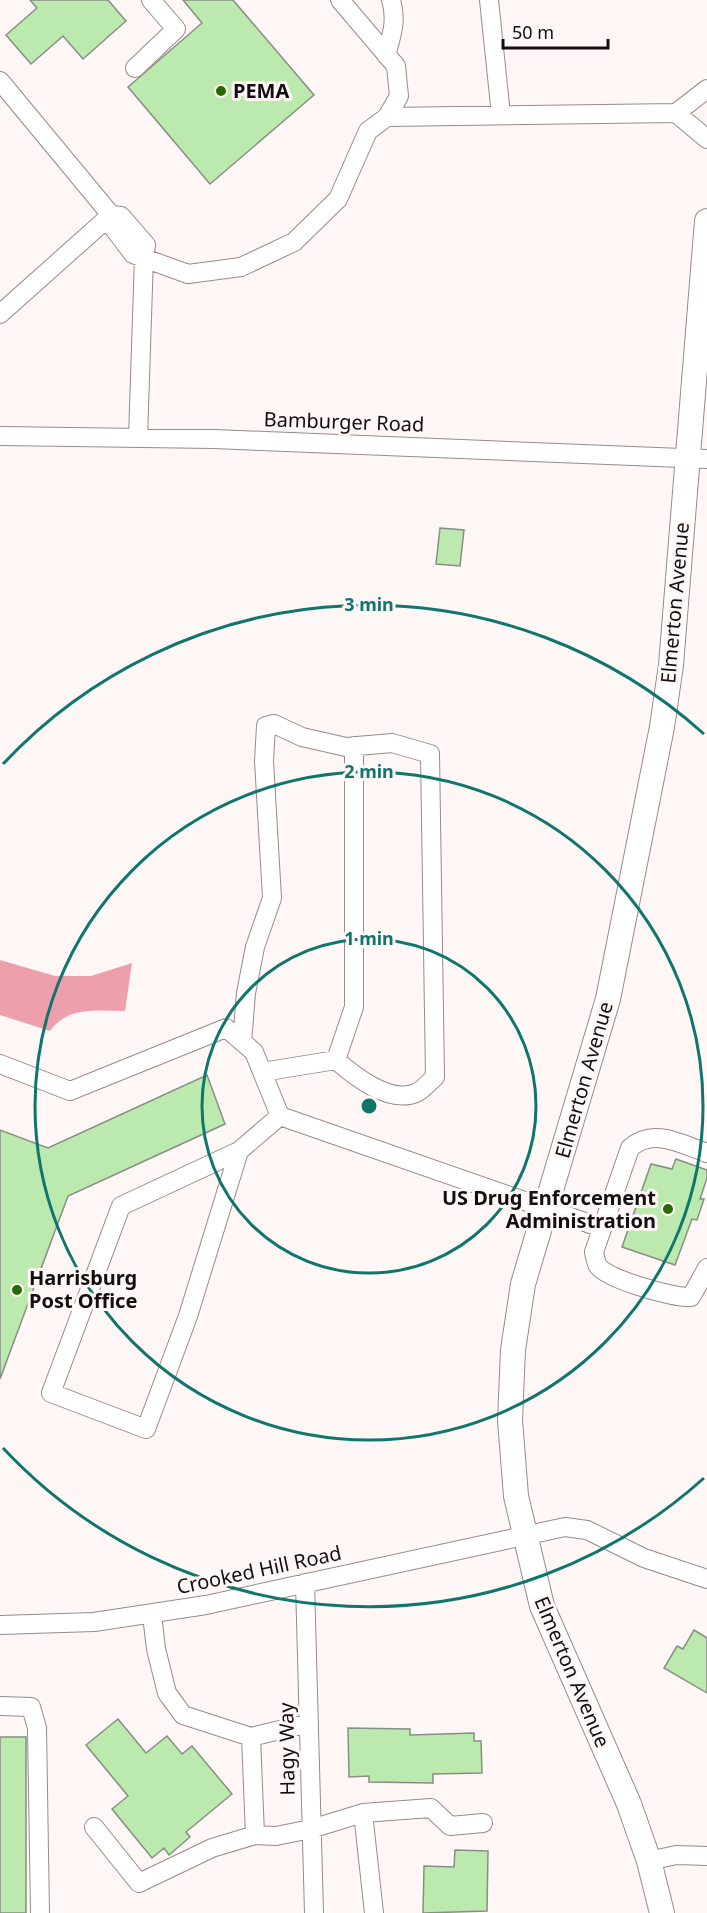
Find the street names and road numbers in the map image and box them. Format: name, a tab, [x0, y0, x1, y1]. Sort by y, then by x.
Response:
street label: Bamburger Road	[263, 405, 425, 438]
street label: Elmerton Avenue	[654, 521, 695, 685]
street label: Elmerton Avenue	[548, 998, 619, 1161]
street label: Crooked Hill Road	[174, 1539, 344, 1600]
street label: Elmerton Avenue	[528, 1592, 616, 1751]
street label: Hagy Way	[272, 1701, 301, 1796]

